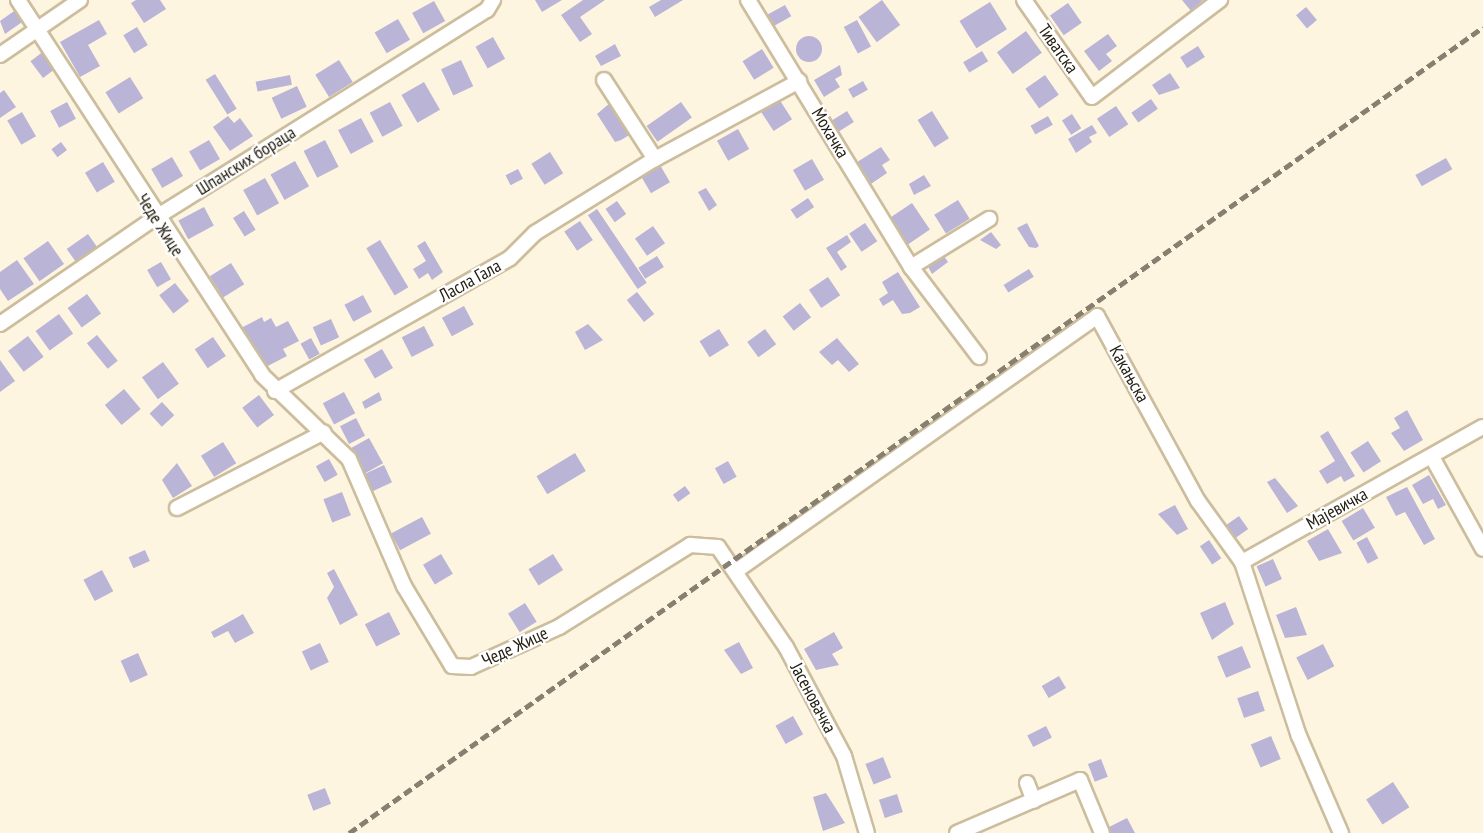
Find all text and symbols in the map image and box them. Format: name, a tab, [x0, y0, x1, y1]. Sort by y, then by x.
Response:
street label: Тиватска	[1033, 20, 1083, 78]
street label: Мохачка	[807, 104, 853, 162]
street label: Шпанских бораца	[192, 122, 300, 200]
street label: Чеде Жице	[132, 190, 188, 260]
street label: Ласла Гала	[435, 255, 505, 307]
street label: Какањска	[1105, 342, 1153, 406]
street label: Мајевичка	[1303, 483, 1371, 535]
street label: Чеде Жице	[479, 622, 551, 672]
street label: Јасеновачка	[786, 659, 840, 737]

